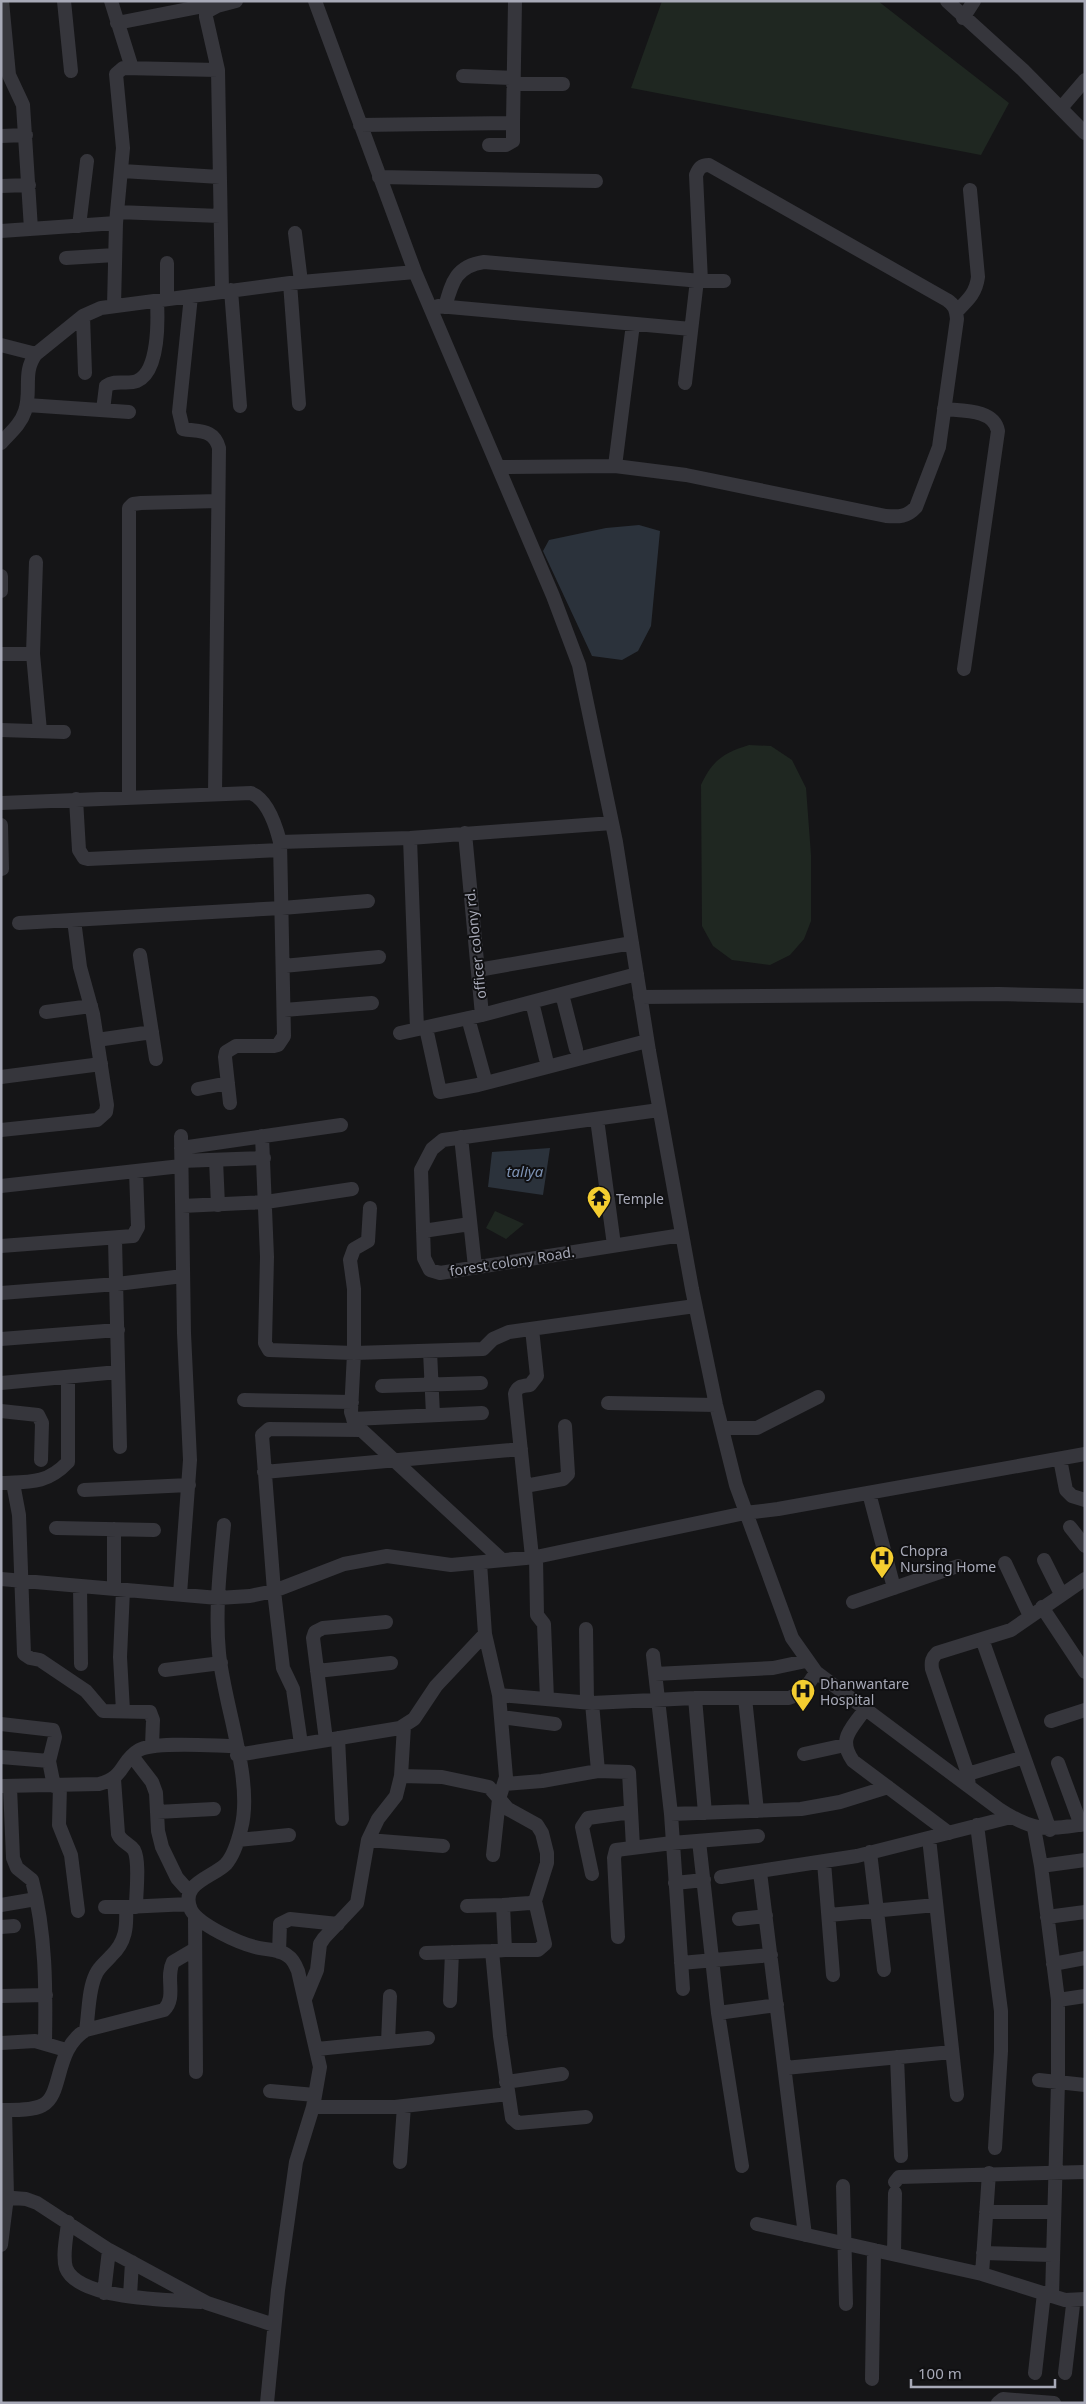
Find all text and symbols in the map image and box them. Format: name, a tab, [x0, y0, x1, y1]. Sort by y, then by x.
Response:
street label: officer colony rd.	[460, 888, 490, 1000]
water label: taliya	[507, 1161, 544, 1181]
temple icon: Temple	[586, 1185, 612, 1219]
place label: Temple	[616, 1189, 664, 1208]
street label: forest colony Road.	[448, 1242, 576, 1280]
place label: Chopra Nursing Home	[900, 1541, 996, 1576]
hospital icon: Chopra Nursing Home	[869, 1545, 895, 1579]
place label: Dhanwantare Hospital	[820, 1674, 909, 1709]
hospital icon: Dhanwantare Hospital	[790, 1678, 816, 1712]
scale bar	[911, 2356, 1055, 2388]
text: 100 m	[918, 2363, 962, 2383]

